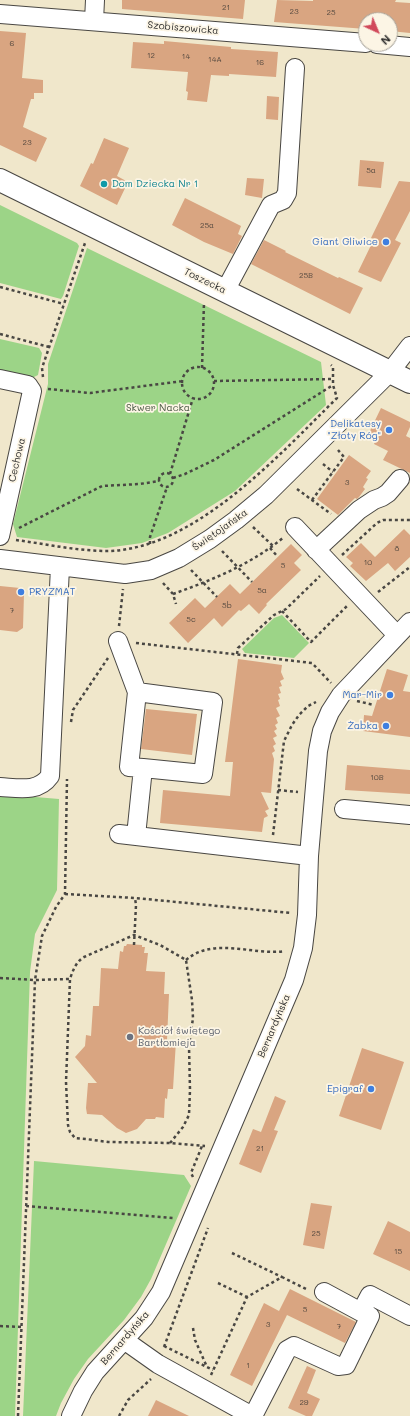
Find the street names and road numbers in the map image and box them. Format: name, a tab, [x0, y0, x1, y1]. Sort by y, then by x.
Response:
street label: Szobiszowicka	[147, 19, 219, 37]
street label: Toszecka	[182, 266, 228, 296]
street label: Cechowa	[6, 437, 28, 483]
street label: Świętojańska	[190, 507, 250, 553]
street label: Bernardyńska	[255, 992, 293, 1060]
street label: Bernardyńska	[98, 1309, 152, 1367]

